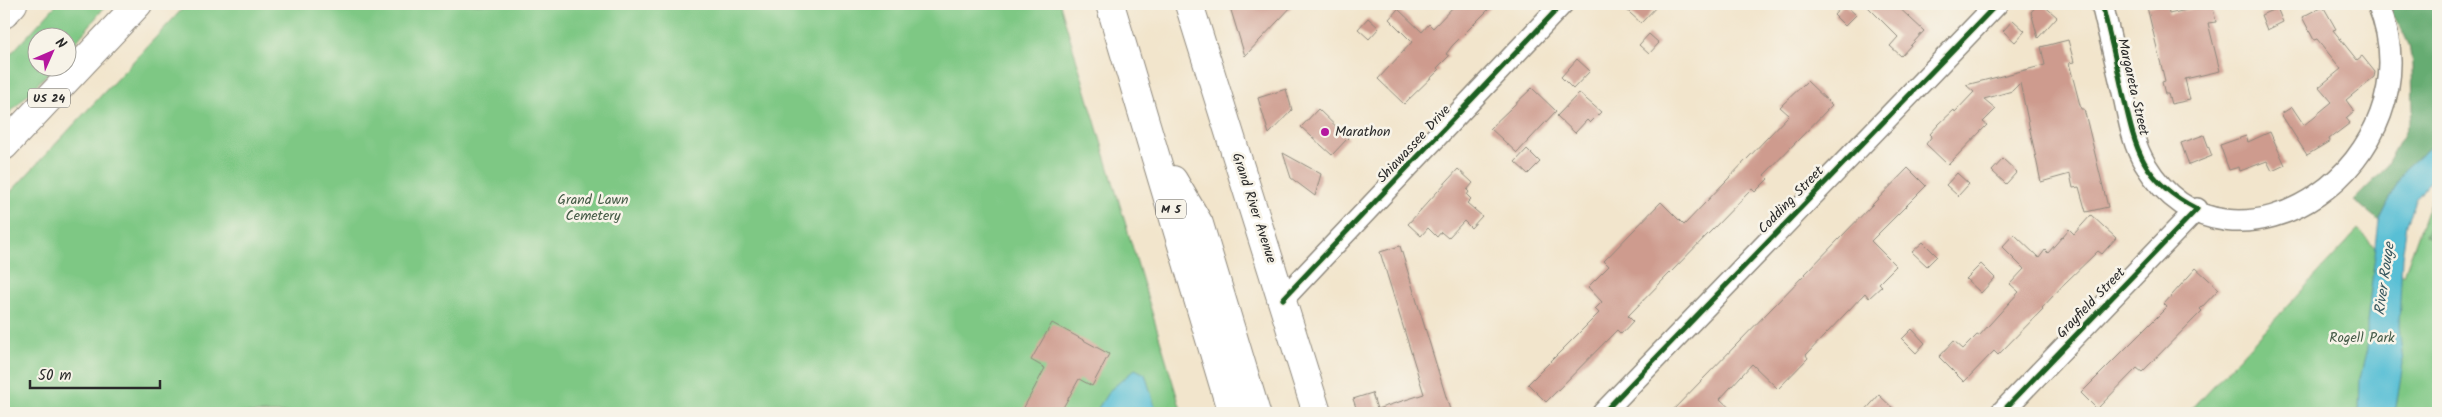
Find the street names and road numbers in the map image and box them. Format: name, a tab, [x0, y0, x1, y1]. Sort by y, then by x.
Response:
street label: Margareta Street	[2111, 36, 2155, 139]
road number: US 24	[28, 89, 70, 108]
street label: Shiawassee Drive	[1372, 99, 1457, 188]
street label: Grand River Avenue	[1226, 150, 1282, 267]
street label: Codding Street	[1753, 161, 1830, 239]
road number: M 5	[1156, 200, 1186, 218]
street label: Grayfield Street	[2051, 262, 2131, 344]

